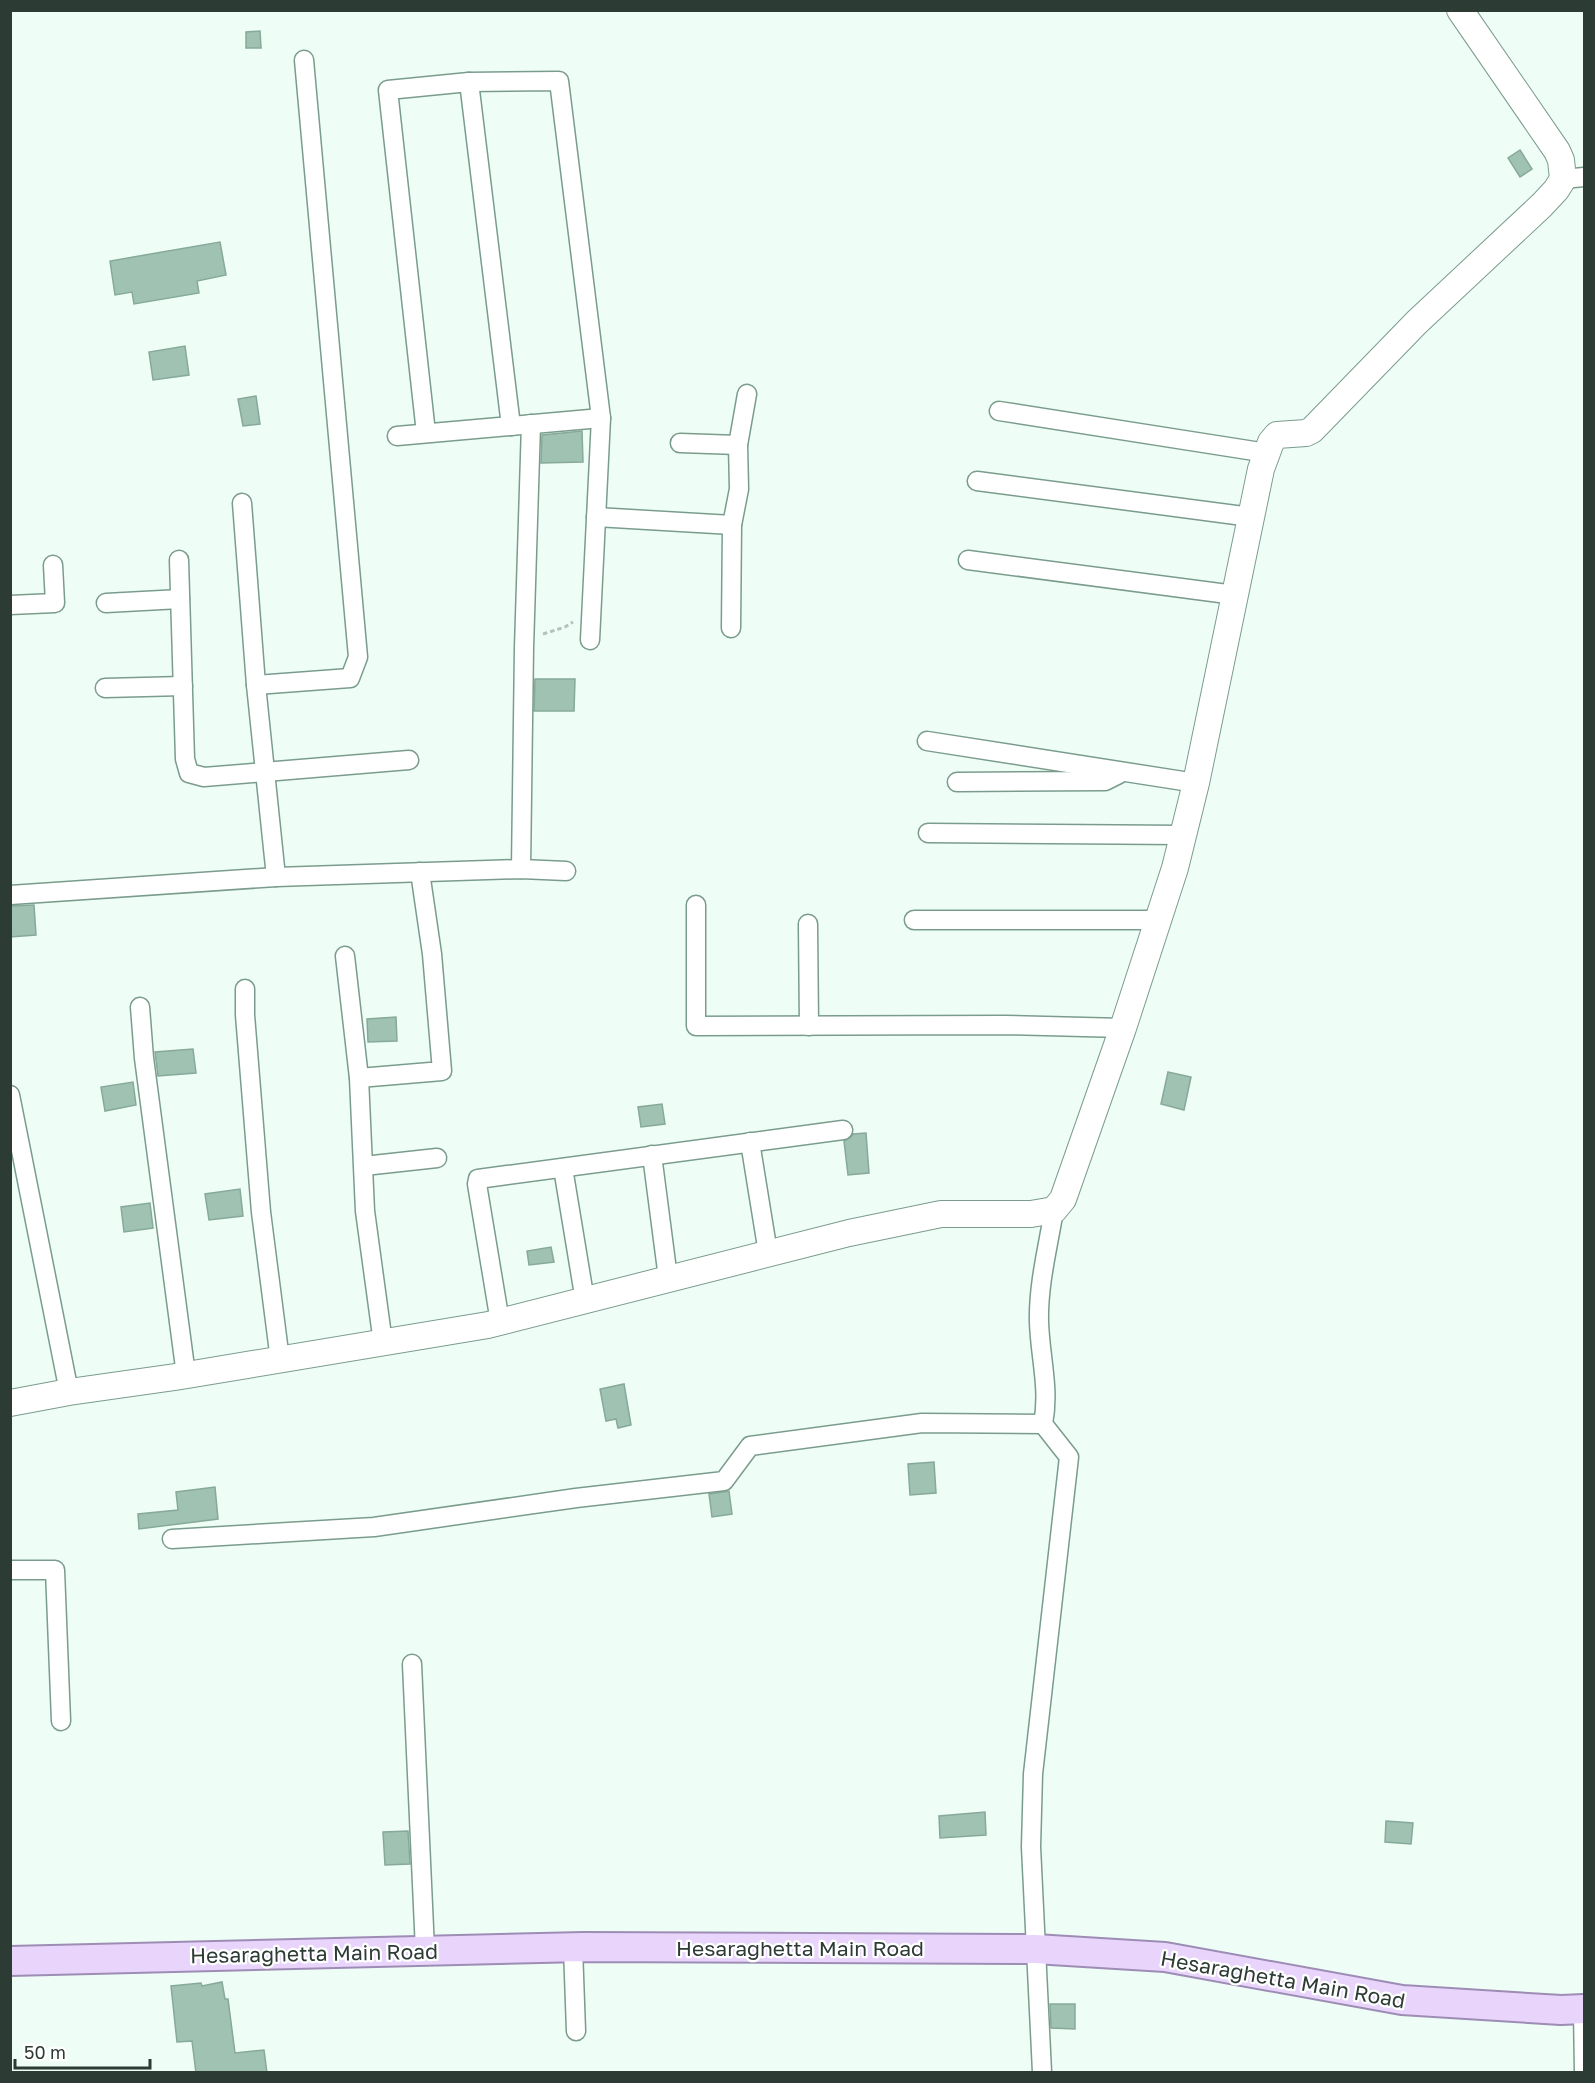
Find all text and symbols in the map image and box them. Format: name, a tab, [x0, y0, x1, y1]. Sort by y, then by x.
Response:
street label: Hesaraghetta Main Road	[676, 1935, 924, 1961]
street label: Hesaraghetta Main Road	[190, 1938, 438, 1968]
street label: Hesaraghetta Main Road	[1159, 1945, 1407, 2013]
scale bar	[15, 2032, 150, 2070]
text: 50 m	[24, 2041, 66, 2063]

